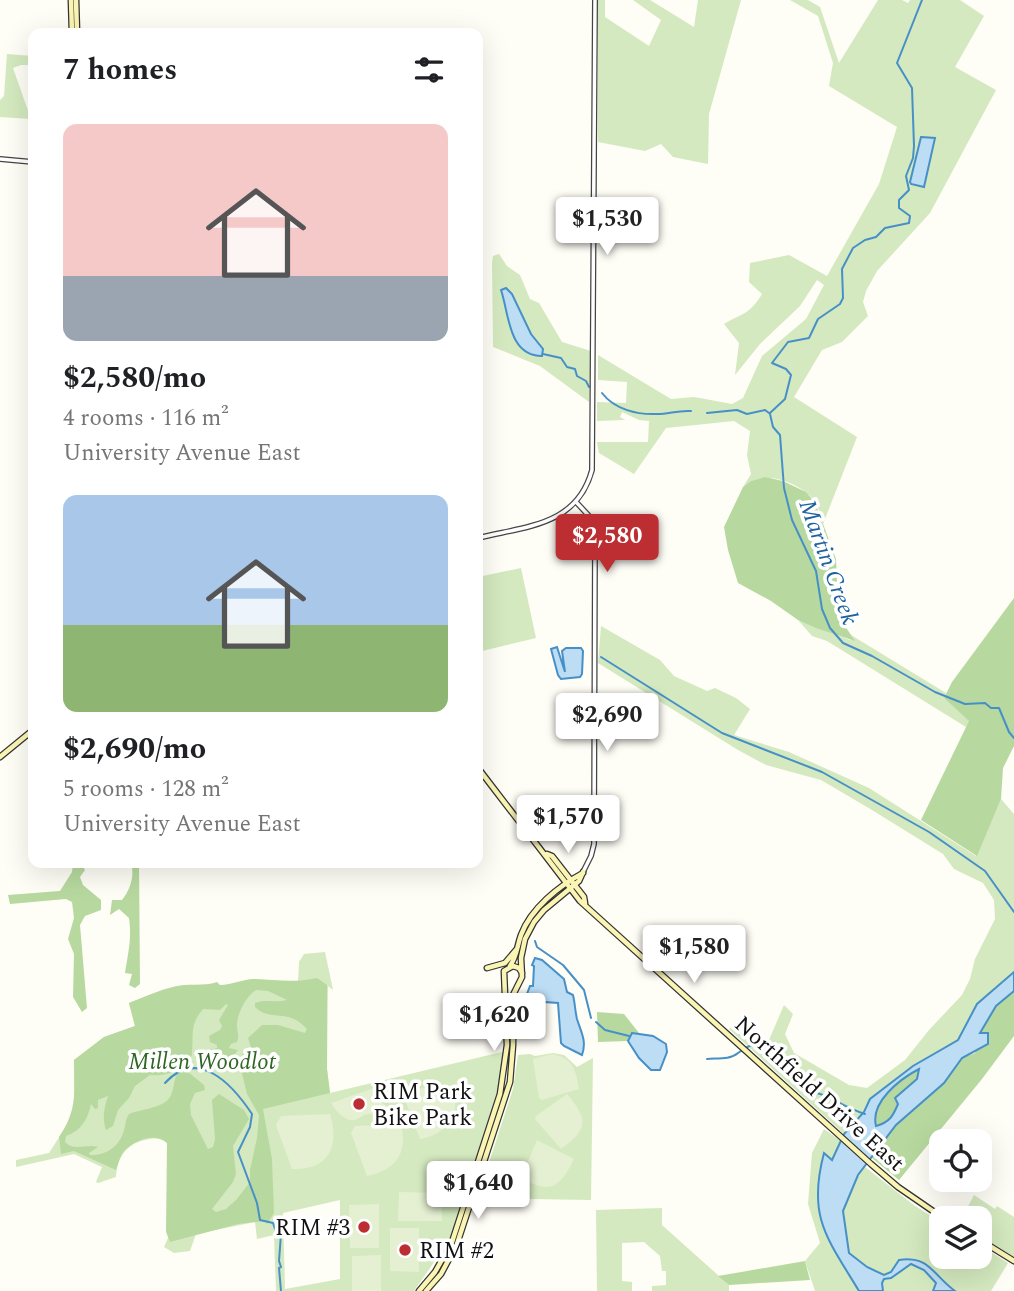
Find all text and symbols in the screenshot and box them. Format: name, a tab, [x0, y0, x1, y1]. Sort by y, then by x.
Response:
text: 7 homes	[63, 47, 177, 93]
icon: filters	[410, 51, 448, 89]
icon: home	[193, 170, 319, 296]
pin: $1,530	[550, 198, 664, 257]
text: $1,530	[572, 202, 642, 237]
text: $2,580/mo	[63, 355, 206, 401]
text: 4 rooms · 116 m²	[63, 401, 229, 436]
text: University Avenue East	[63, 436, 301, 471]
water label: Martin Creek	[789, 494, 867, 630]
pin: $2,580	[550, 514, 664, 574]
text: $2,580	[572, 519, 642, 554]
icon: home	[193, 541, 319, 667]
pin: $2,690	[550, 694, 664, 753]
text: $2,690	[572, 698, 642, 733]
text: $2,690/mo	[63, 726, 206, 772]
text: 5 rooms · 128 m²	[63, 772, 229, 807]
pin: $1,570	[511, 796, 625, 855]
text: $1,570	[533, 800, 603, 835]
text: University Avenue East	[63, 807, 301, 842]
pin: $1,580	[637, 926, 751, 985]
text: $1,580	[659, 930, 729, 965]
pin: $1,620	[437, 993, 551, 1053]
text: $1,620	[459, 998, 529, 1033]
street label: Northfield Drive East	[726, 1008, 912, 1180]
park label: Millen Woodlot	[128, 1045, 277, 1080]
place label: RIM Park Bike Park	[373, 1075, 473, 1136]
marker: RIM Park Bike Park	[351, 1096, 367, 1112]
map controls	[929, 1129, 992, 1269]
button: locate	[929, 1129, 992, 1192]
pin: $1,640	[421, 1162, 535, 1221]
text: $1,640	[443, 1166, 513, 1201]
button: layers	[929, 1206, 992, 1269]
place label: RIM #3	[275, 1211, 350, 1246]
marker: RIM #3	[356, 1219, 372, 1235]
place label: RIM #2	[419, 1234, 494, 1269]
marker: RIM #2	[397, 1242, 413, 1258]

